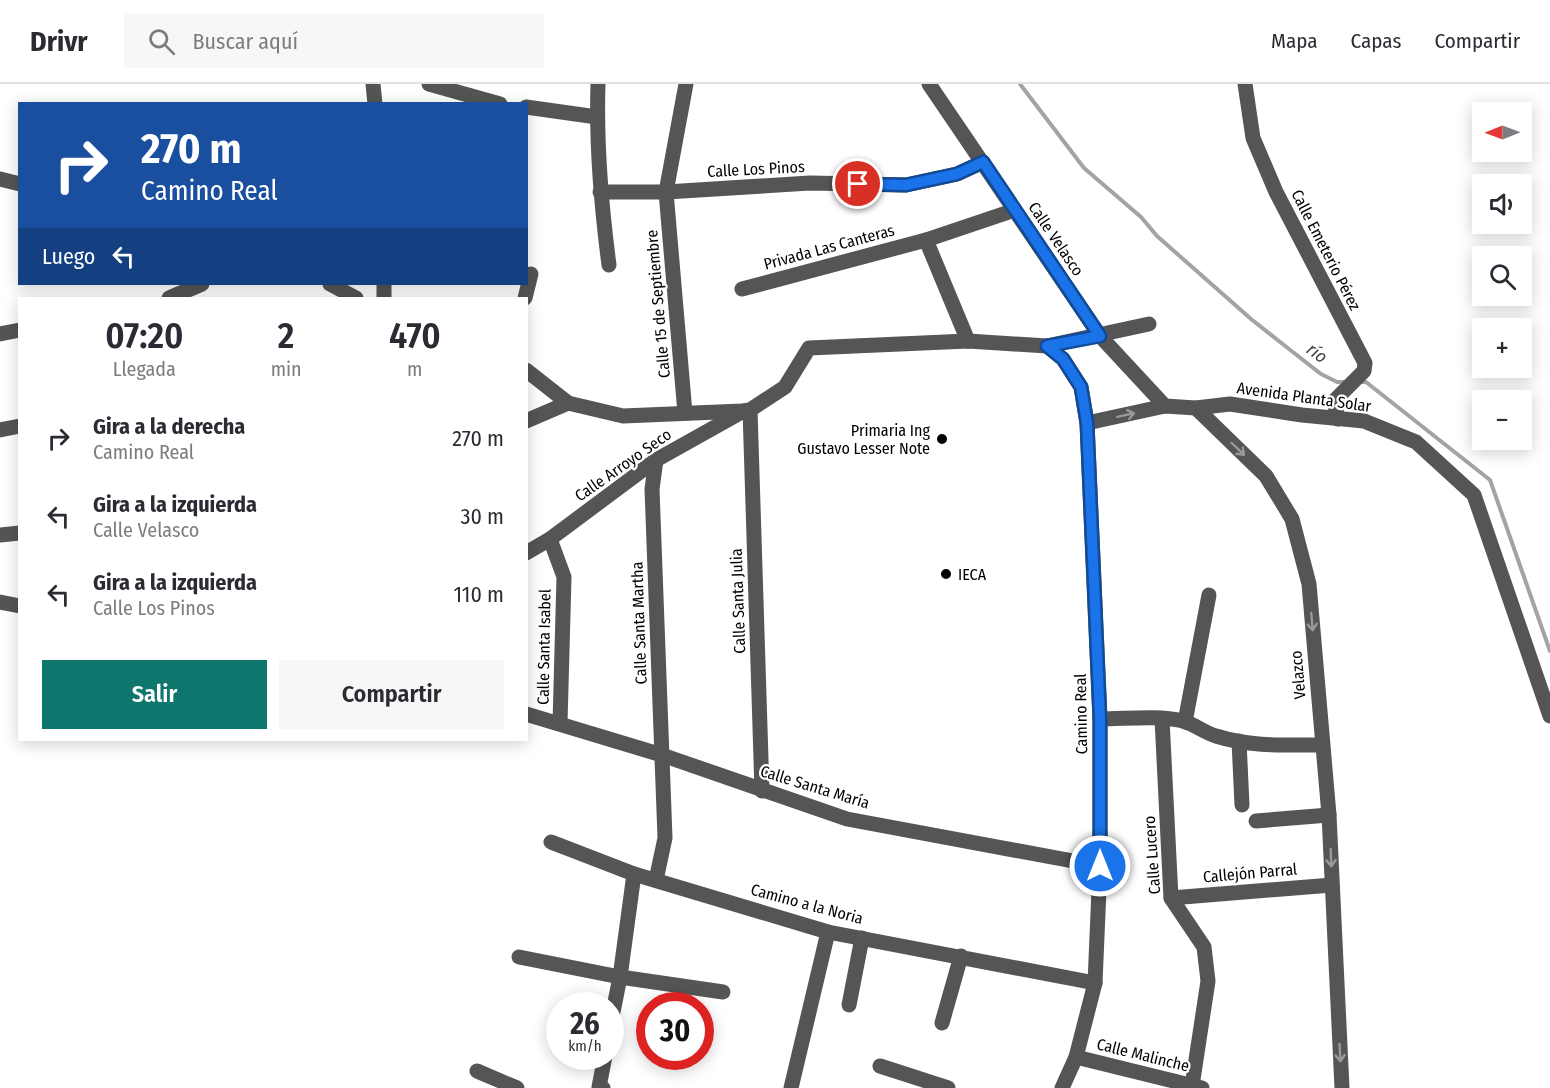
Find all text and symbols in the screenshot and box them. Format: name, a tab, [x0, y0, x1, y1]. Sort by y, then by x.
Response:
search box	[124, 14, 544, 68]
text: Drivr	[30, 25, 88, 58]
icon: search	[145, 25, 178, 58]
text: Buscar aquí	[193, 28, 298, 55]
text: Mapa	[1271, 28, 1318, 54]
text: Capas	[1351, 28, 1401, 54]
text: Compartir	[1434, 28, 1520, 54]
north arrow	[1472, 102, 1532, 162]
map controls	[1472, 102, 1532, 450]
text: 270 m	[141, 124, 241, 174]
icon: right	[42, 126, 120, 204]
street label: Calle Los Pinos	[707, 157, 805, 181]
pin	[832, 158, 883, 209]
icon: arrive	[841, 167, 874, 200]
button: sound	[1472, 174, 1532, 234]
text: Camino Real	[141, 175, 278, 207]
street label: Calle Emeterio Pérez	[1287, 186, 1365, 314]
street label: Calle Velasco	[1024, 198, 1088, 280]
street label: Privada Las Canteras	[761, 220, 897, 274]
street label: Calle 15 de Septiembre	[642, 229, 674, 379]
icon: left	[107, 240, 140, 273]
text: Luego	[42, 243, 95, 270]
button: search	[1472, 246, 1532, 306]
text: 07:20	[105, 314, 183, 358]
text: 2	[278, 314, 294, 358]
text: 470	[389, 314, 441, 358]
button: +	[1472, 318, 1532, 378]
water label: río	[1302, 338, 1332, 368]
text: Llegada	[113, 357, 176, 381]
text: min	[271, 357, 302, 381]
text: m	[407, 357, 422, 381]
street label: Avenida Planta Solar	[1236, 378, 1373, 416]
button: −	[1472, 390, 1532, 450]
one-way arrow	[1116, 409, 1135, 420]
text: Gira a la derecha	[93, 413, 245, 440]
place label: Primaria Ing Gustavo Lesser Note	[797, 421, 930, 458]
icon: right	[42, 422, 75, 455]
text: 270 m	[452, 425, 504, 452]
street label: Calle Arroyo Seco	[571, 425, 675, 505]
marker: Primaria Ing Gustavo Lesser Note	[935, 432, 949, 446]
text: Camino Real	[93, 440, 194, 464]
one-way arrow	[1230, 441, 1245, 456]
text: Gira a la izquierda	[93, 491, 257, 518]
icon: left	[42, 500, 75, 533]
text: 30 m	[461, 503, 504, 530]
text: Calle Velasco	[93, 518, 199, 542]
street label: Calle Santa Julia	[727, 548, 749, 654]
street label: Calle Santa Martha	[627, 561, 651, 685]
place label: IECA	[958, 565, 987, 584]
marker: IECA	[939, 567, 953, 581]
text: Gira a la izquierda	[93, 569, 257, 596]
icon: left	[42, 578, 75, 611]
text: 110 m	[454, 581, 504, 608]
street label: Calle Santa Isabel	[533, 589, 555, 705]
text: Calle Los Pinos	[93, 596, 215, 620]
one-way arrow	[1307, 611, 1318, 631]
street label: Velazco	[1286, 650, 1310, 700]
button: Salir	[42, 660, 267, 729]
button: Compartir	[279, 660, 504, 729]
street label: Camino Real	[1071, 673, 1091, 755]
street label: Calle Santa María	[758, 761, 872, 813]
street label: Calle Lucero	[1140, 815, 1164, 895]
position arrow	[1068, 834, 1132, 898]
one-way arrow	[1325, 848, 1336, 868]
street label: Callejón Parral	[1202, 859, 1298, 887]
street label: Camino a la Noria	[749, 880, 865, 928]
speed limit sign: 30	[636, 992, 714, 1070]
text: 26	[570, 1006, 600, 1042]
street label: Calle Malinche	[1095, 1034, 1191, 1076]
text: km/h	[568, 1037, 602, 1055]
one-way arrow	[1335, 1042, 1346, 1062]

